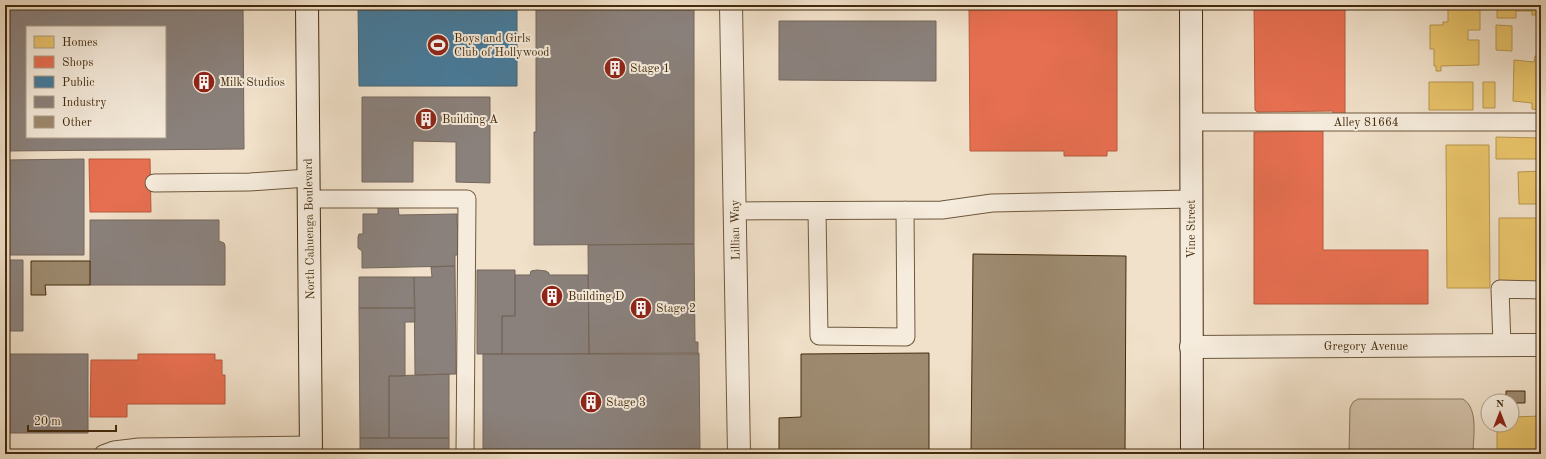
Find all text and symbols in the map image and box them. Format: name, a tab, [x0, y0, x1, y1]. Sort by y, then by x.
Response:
legend	[26, 26, 166, 138]
sports icon: Boys and Girls Club of Hollywood	[425, 32, 451, 58]
place label: Boys and Girls Club of Hollywood	[454, 33, 550, 59]
text: Homes	[62, 37, 98, 49]
building icon: Stage 1	[602, 55, 628, 81]
text: Shops	[62, 57, 93, 69]
place label: Stage 1	[630, 63, 670, 75]
building icon: Milk Studios	[191, 69, 217, 95]
text: Public	[62, 77, 94, 89]
place label: Milk Studios	[220, 77, 285, 89]
text: Industry	[62, 97, 107, 109]
building icon: Building A	[413, 106, 439, 132]
place label: Building A	[442, 114, 498, 126]
text: Other	[62, 117, 92, 129]
street label: Alley 81664	[1333, 117, 1399, 129]
street label: North Cahuenga Boulevard	[303, 158, 317, 300]
street label: Lillian Way	[729, 199, 743, 260]
street label: Vine Street	[1186, 199, 1198, 259]
building icon: Building D	[539, 283, 565, 309]
place label: Building D	[568, 291, 624, 303]
building icon: Stage 2	[628, 295, 654, 321]
place label: Stage 2	[656, 303, 696, 315]
street label: Gregory Avenue	[1324, 341, 1409, 353]
building icon: Stage 3	[578, 389, 604, 415]
north arrow	[1480, 393, 1520, 433]
place label: Stage 3	[606, 397, 646, 409]
text: N	[1496, 399, 1505, 410]
scale bar	[28, 407, 116, 433]
text: 20 m	[34, 416, 61, 428]

